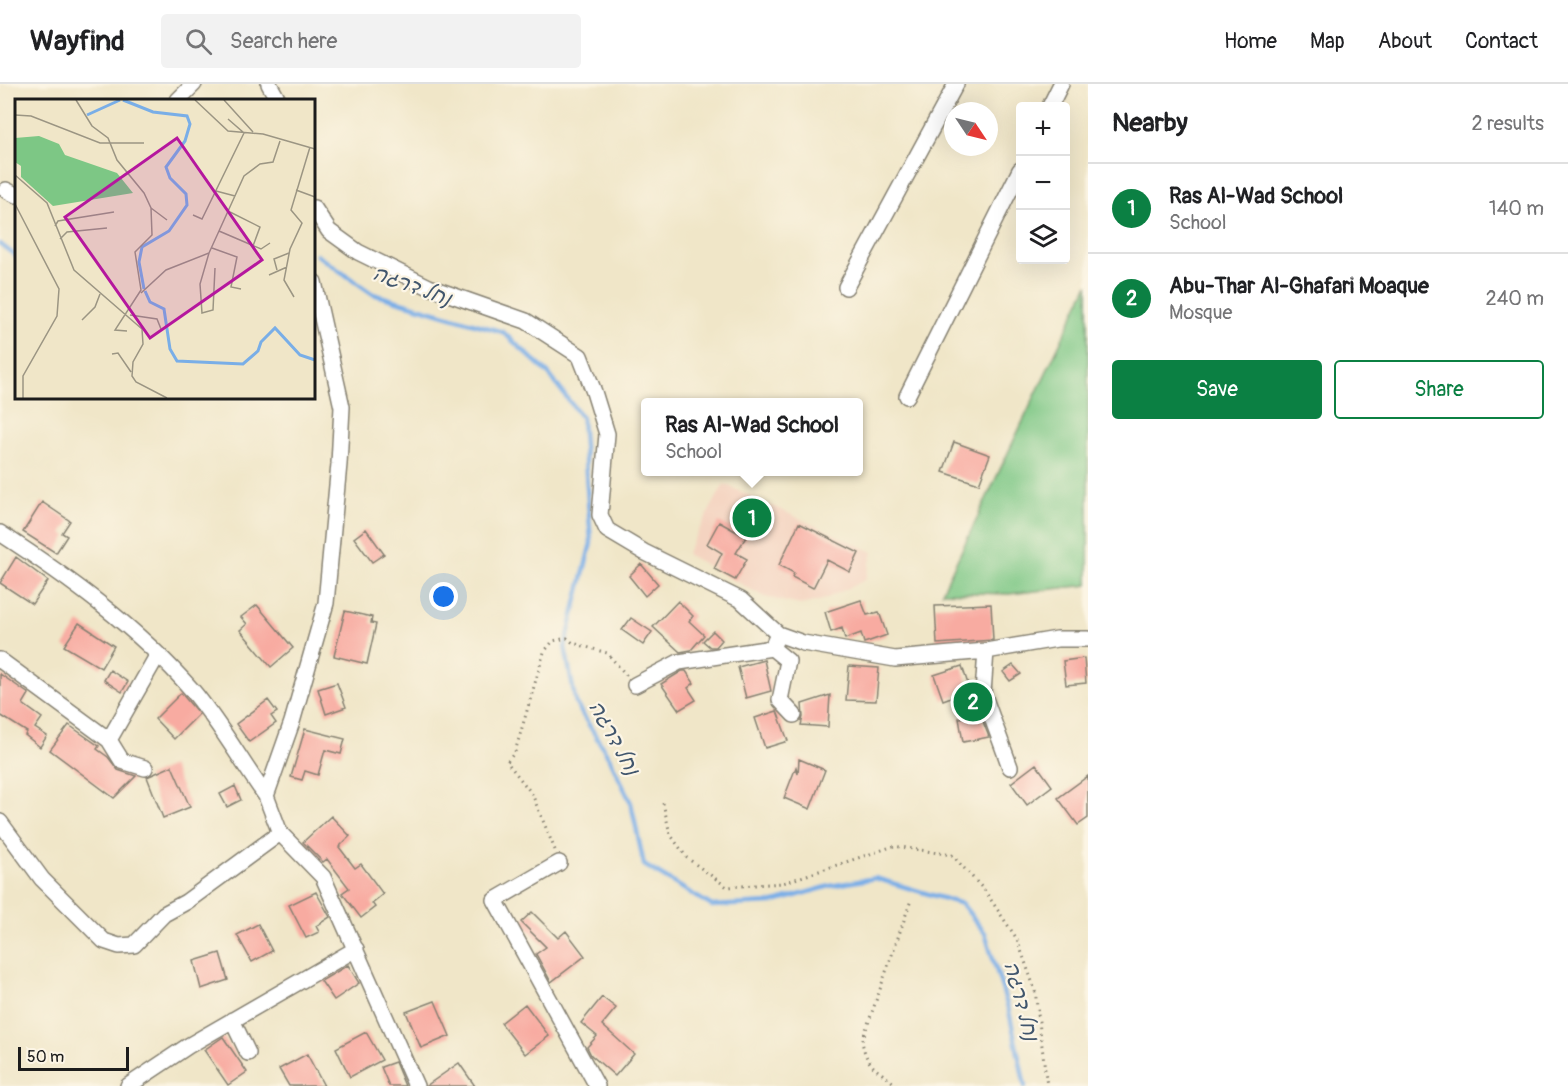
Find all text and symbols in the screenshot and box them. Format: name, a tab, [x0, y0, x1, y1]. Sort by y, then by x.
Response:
search box	[161, 14, 581, 68]
text: Wayfind	[30, 24, 125, 59]
icon: search	[182, 25, 215, 58]
text: Search here	[230, 27, 337, 55]
text: Home	[1224, 28, 1277, 55]
text: Map	[1310, 28, 1345, 55]
text: About	[1378, 28, 1432, 55]
text: Contact	[1465, 28, 1538, 55]
inset map	[15, 99, 315, 399]
north arrow	[944, 102, 998, 156]
map controls	[1016, 102, 1070, 264]
button: +	[1016, 102, 1070, 156]
text: Nearby	[1112, 107, 1188, 139]
text: 2 results	[1472, 111, 1544, 136]
button: −	[1016, 156, 1070, 210]
text: Ras Al-Wad School	[1169, 182, 1343, 210]
text: 1	[1128, 196, 1135, 221]
text: 140 m	[1489, 196, 1544, 221]
button: layers	[1016, 210, 1070, 264]
text: School	[1169, 210, 1226, 235]
water label: נחל דרגה	[369, 259, 457, 313]
text: Abu-Thar Al-Ghafari Moaque	[1169, 272, 1429, 300]
text: 2	[1126, 286, 1137, 311]
text: 240 m	[1485, 286, 1544, 311]
text: Mosque	[1169, 300, 1232, 325]
button: Save	[1112, 360, 1322, 419]
button: Share	[1334, 360, 1544, 419]
popup	[641, 398, 863, 476]
text: Ras Al-Wad School	[665, 411, 839, 439]
text: School	[665, 439, 722, 464]
pin: 1	[732, 496, 771, 540]
your location	[429, 582, 458, 611]
pin: 2	[954, 680, 992, 724]
water label: נחל דרגה	[582, 696, 646, 782]
water label: נחל דרגה	[997, 958, 1045, 1046]
scale bar	[18, 1044, 129, 1072]
text: 50 m	[27, 1047, 64, 1067]

